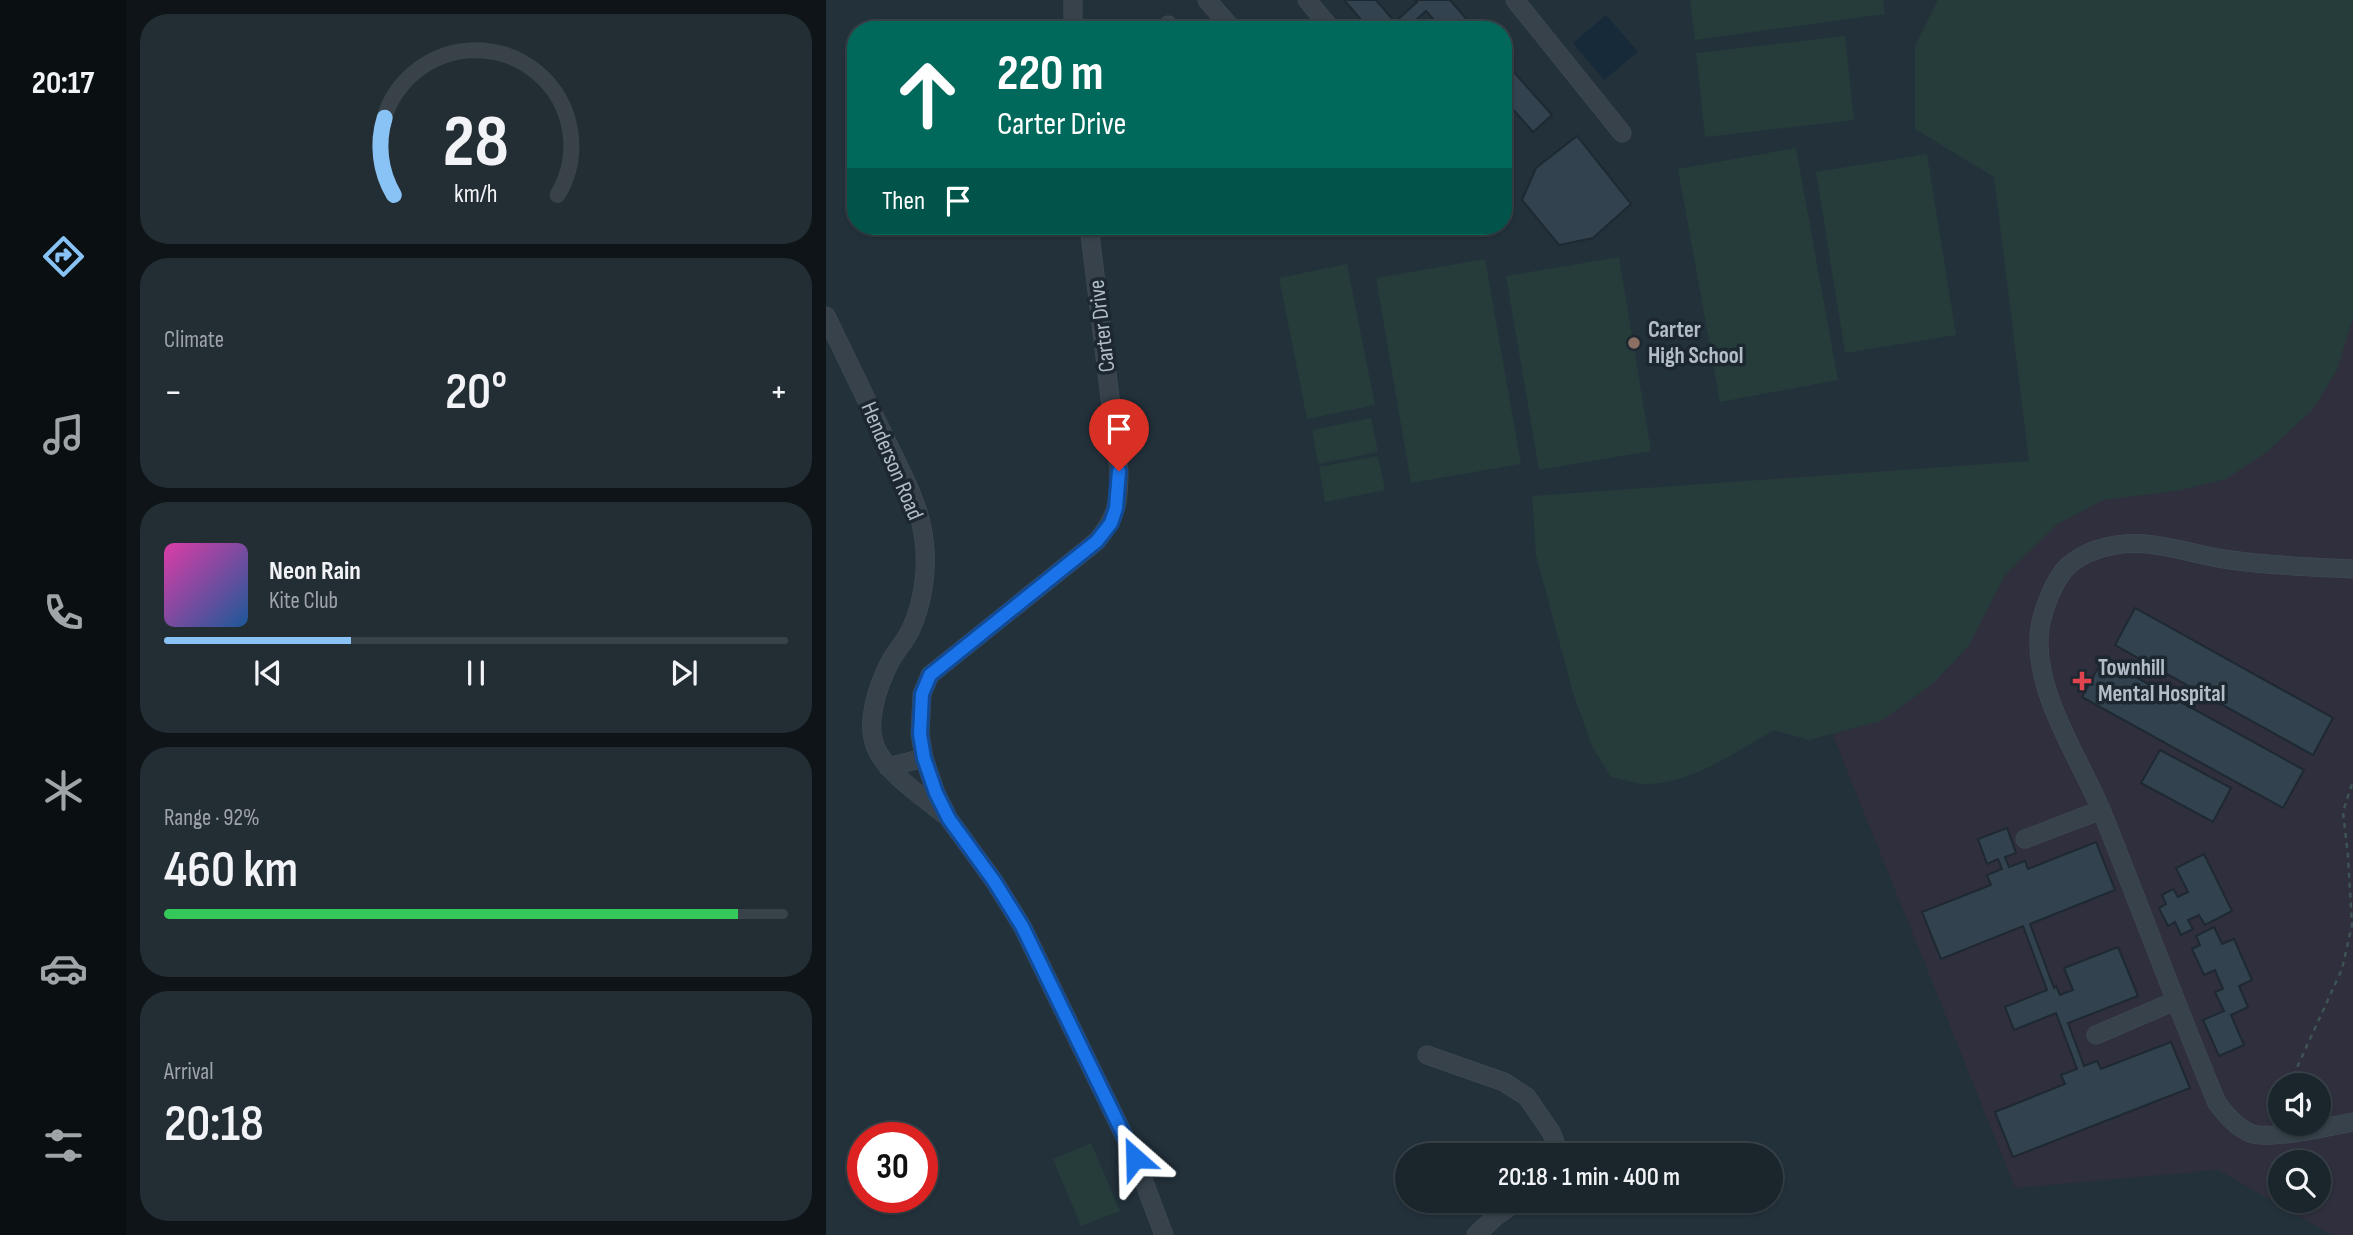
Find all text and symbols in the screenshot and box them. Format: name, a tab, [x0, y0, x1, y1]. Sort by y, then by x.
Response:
text: 220 m	[997, 45, 1103, 104]
icon: ahead	[882, 49, 973, 140]
text: 20:17	[32, 64, 94, 103]
text: 28	[443, 99, 509, 187]
text: Carter Drive	[997, 105, 1126, 144]
text: km/h	[454, 179, 498, 210]
icon: arrive	[939, 182, 977, 220]
text: Then	[882, 186, 925, 217]
icon: directions	[39, 232, 88, 281]
street label: Carter Drive	[1082, 278, 1122, 374]
place label: Carter High School	[1648, 316, 1743, 370]
text: Climate	[164, 326, 224, 354]
marker: Carter High School	[1626, 335, 1642, 351]
text: 20°	[445, 361, 507, 424]
text: −	[164, 370, 183, 415]
text: +	[769, 370, 788, 415]
street label: Henderson Road	[855, 398, 929, 524]
pin	[1089, 399, 1149, 471]
icon: music	[39, 410, 88, 459]
icon: arrive	[1100, 410, 1138, 448]
text: Neon Rain	[269, 556, 361, 587]
text: Kite Club	[269, 587, 338, 615]
icon: phone	[39, 588, 88, 637]
icon: previous	[249, 654, 287, 692]
icon: pause	[457, 654, 495, 692]
icon: next	[665, 654, 703, 692]
place label: Townhill Mental Hospital	[2098, 654, 2225, 708]
marker: Townhill Mental Hospital	[2072, 671, 2092, 691]
icon: climate	[39, 766, 88, 815]
text: Range · 92%	[164, 804, 260, 832]
text: 460 km	[164, 839, 298, 902]
icon: car	[39, 944, 88, 993]
text: Arrival	[164, 1058, 213, 1086]
map controls	[2268, 1073, 2331, 1213]
button: sound	[2268, 1073, 2331, 1136]
text: 20:18	[164, 1093, 264, 1156]
icon: filters	[39, 1121, 88, 1170]
position arrow	[1098, 1121, 1172, 1195]
speed limit sign: 30	[847, 1122, 938, 1213]
button: search	[2268, 1150, 2331, 1213]
text: 20:18 · 1 min · 400 m	[1498, 1162, 1680, 1193]

